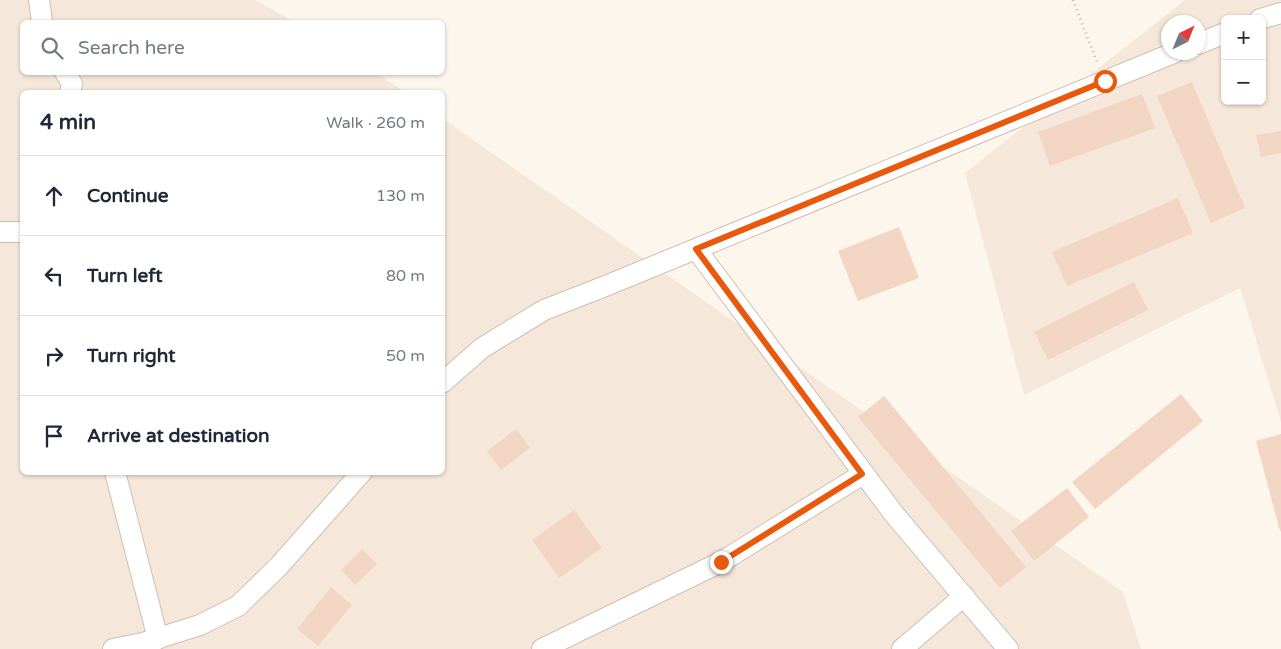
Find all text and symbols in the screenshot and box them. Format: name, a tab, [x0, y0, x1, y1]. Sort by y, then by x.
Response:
north arrow	[1161, 15, 1206, 60]
map controls	[1221, 15, 1266, 105]
button: +	[1221, 15, 1266, 60]
search box	[20, 20, 445, 75]
icon: search	[38, 34, 66, 62]
text: Search here	[78, 37, 185, 59]
button: −	[1221, 60, 1266, 105]
route start	[1094, 70, 1117, 93]
text: 4 min	[40, 110, 96, 135]
text: Walk · 260 m	[326, 113, 425, 133]
icon: ahead	[40, 182, 68, 210]
text: Continue	[87, 185, 169, 207]
text: 130 m	[376, 186, 425, 206]
icon: left	[40, 262, 68, 290]
text: Turn left	[87, 265, 163, 287]
text: 80 m	[386, 266, 425, 286]
icon: right	[40, 342, 68, 370]
text: Turn right	[87, 345, 175, 367]
text: 50 m	[386, 346, 425, 366]
icon: arrive	[40, 422, 68, 450]
text: Arrive at destination	[87, 425, 270, 447]
route end	[710, 551, 733, 574]

